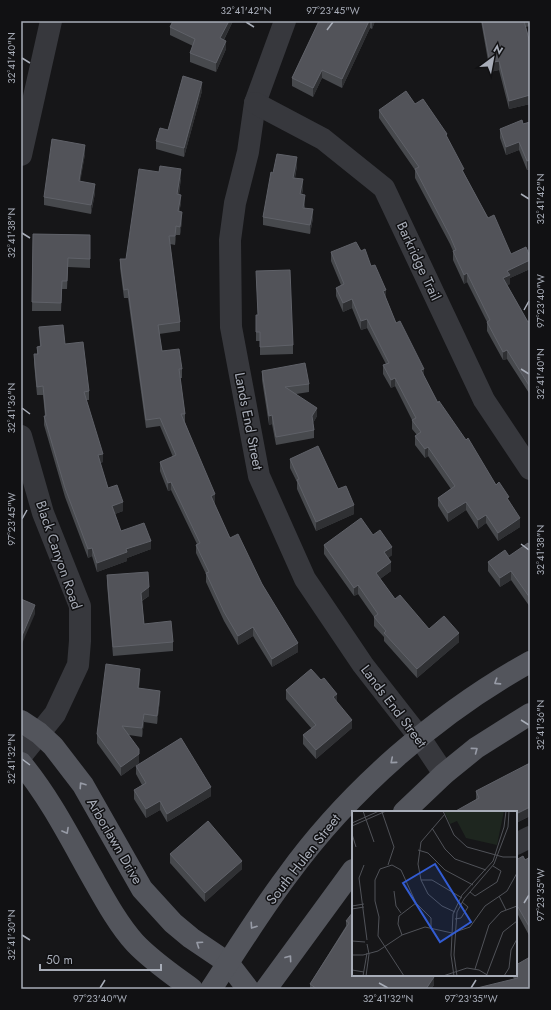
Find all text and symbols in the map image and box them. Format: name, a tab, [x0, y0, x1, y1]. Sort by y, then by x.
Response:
text: 32°41'42"N	[220, 3, 272, 18]
text: 97°23'45"W	[306, 3, 360, 18]
text: 32°41'40"N	[4, 32, 19, 84]
north arrow	[473, 38, 513, 78]
text: N	[490, 40, 506, 59]
text: 32°41'42"N	[533, 173, 548, 225]
text: 32°41'38"N	[4, 208, 19, 258]
street label: Barkridge Trail	[392, 218, 446, 304]
text: 97°23'40"W	[533, 274, 548, 328]
text: 32°41'40"N	[533, 348, 548, 400]
street label: Lands End Street	[230, 371, 268, 472]
text: 32°41'36"N	[4, 383, 19, 433]
text: 97°23'45"W	[4, 492, 19, 546]
street label: Black Canyon Road	[31, 498, 87, 612]
text: 32°41'38"N	[533, 525, 548, 575]
street label: Lands End Street	[356, 661, 432, 752]
one-way arrow	[494, 677, 501, 685]
text: 32°41'36"N	[533, 700, 548, 750]
text: 32°41'32"N	[4, 734, 19, 784]
one-way arrow	[470, 748, 477, 755]
one-way arrow	[391, 756, 398, 763]
one-way arrow	[80, 782, 87, 789]
street label: Arborlawn Drive	[82, 794, 148, 888]
street label: South Hulen Street	[261, 809, 345, 909]
inset map	[352, 811, 517, 976]
one-way arrow	[61, 826, 68, 834]
text: 97°23'35"W	[533, 868, 548, 922]
text: 32°41'30"N	[4, 910, 19, 960]
one-way arrow	[251, 922, 258, 929]
one-way arrow	[197, 942, 204, 949]
scale bar	[40, 946, 161, 972]
text: 50 m	[46, 951, 73, 969]
one-way arrow	[284, 955, 291, 962]
text: 97°23'40"W	[73, 991, 127, 1006]
text: 32°41'32"N	[363, 991, 413, 1006]
text: 97°23'35"W	[444, 991, 498, 1006]

